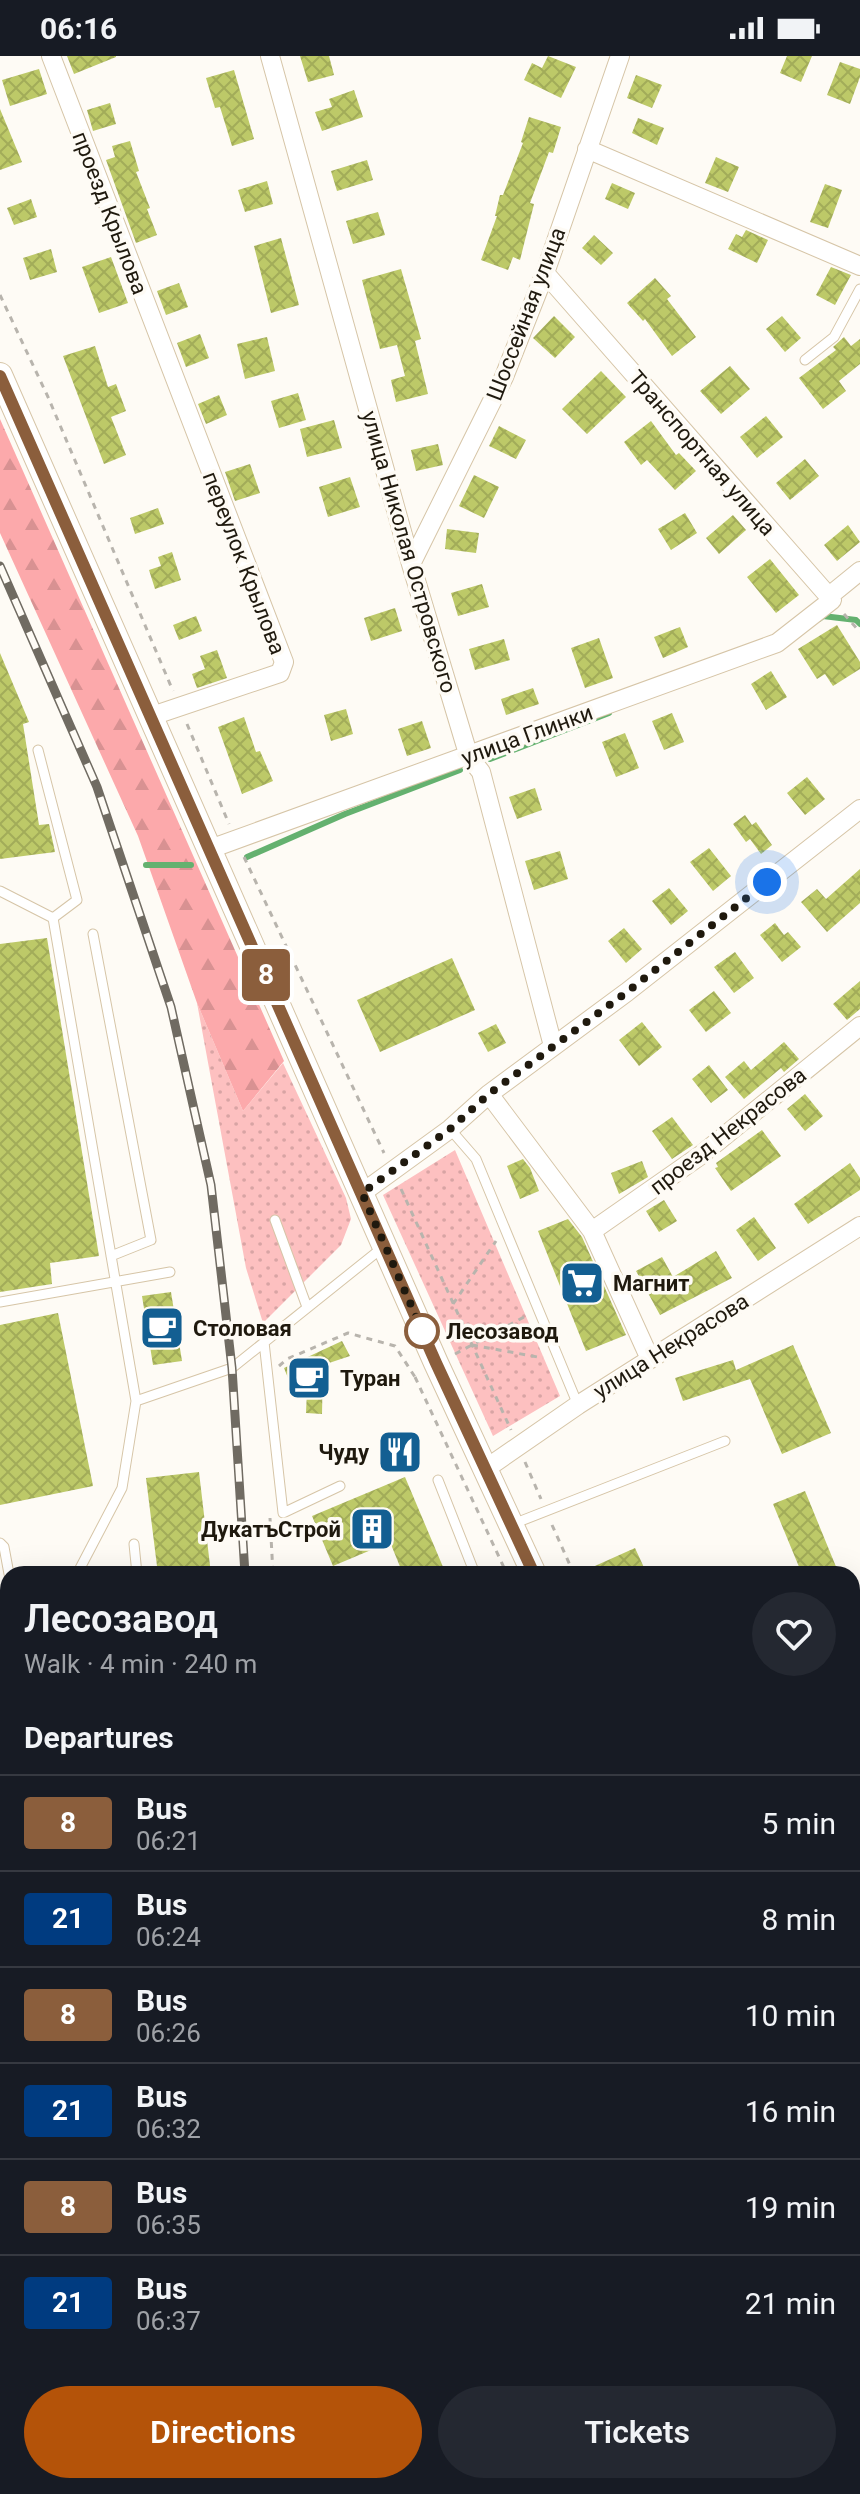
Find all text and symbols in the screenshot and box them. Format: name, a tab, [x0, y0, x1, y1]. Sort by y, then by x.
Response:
text: 06:16	[40, 11, 117, 46]
street label: проезд Крылова	[67, 128, 153, 298]
street label: Шоссейная улица	[482, 224, 570, 404]
street label: Транспортная улица	[624, 365, 780, 541]
street label: улица Николая Островского	[357, 408, 461, 696]
street label: переулок Крылова	[198, 468, 290, 658]
street label: улица Глинки	[458, 700, 596, 770]
your location	[747, 862, 787, 902]
line badge: 8	[240, 949, 292, 1001]
text: 8	[258, 958, 274, 991]
street label: проезд Некрасова	[645, 1062, 811, 1200]
supermarket icon: Магнит	[558, 1259, 606, 1307]
place label: Магнит	[613, 1271, 689, 1296]
street label: улица Некрасова	[589, 1288, 753, 1404]
cafe icon: Столовая	[138, 1304, 186, 1352]
marker: Лесозавод	[405, 1314, 439, 1348]
place label: Столовая	[193, 1316, 292, 1341]
place label: Лесозавод	[446, 1319, 558, 1344]
cafe icon: Туран	[285, 1354, 333, 1402]
place label: Туран	[340, 1366, 400, 1391]
restaurant icon: Чуду	[376, 1428, 424, 1476]
place label: Чуду	[318, 1440, 370, 1465]
building icon: ДукатъСтрой	[348, 1505, 396, 1553]
place label: ДукатъСтрой	[201, 1517, 341, 1542]
button: heart	[752, 1592, 836, 1676]
text: Лесозавод	[24, 1597, 218, 1641]
text: Walk · 4 min · 240 m	[24, 1649, 257, 1679]
text: Departures	[24, 1720, 174, 1755]
text: Bus	[136, 1791, 187, 1826]
text: 8	[60, 1806, 76, 1839]
text: 5 min	[762, 1806, 836, 1841]
text: 06:21	[136, 1826, 201, 1856]
text: Bus	[136, 1887, 187, 1922]
text: 21	[52, 1902, 84, 1935]
text: 8 min	[762, 1902, 836, 1937]
text: 06:24	[136, 1922, 201, 1952]
text: Bus	[136, 1983, 187, 2018]
text: 8	[60, 1998, 76, 2031]
text: 10 min	[745, 1998, 836, 2033]
text: 06:26	[136, 2018, 201, 2048]
text: Bus	[136, 2079, 187, 2114]
text: 21	[52, 2094, 84, 2127]
text: 16 min	[745, 2094, 836, 2129]
text: 06:32	[136, 2114, 201, 2144]
text: Bus	[136, 2175, 187, 2210]
text: 8	[60, 2190, 76, 2223]
text: 19 min	[745, 2190, 836, 2225]
text: 06:35	[136, 2210, 201, 2240]
text: Bus	[136, 2271, 187, 2306]
text: 21	[52, 2286, 84, 2319]
text: 21 min	[745, 2286, 836, 2321]
text: 06:37	[136, 2306, 201, 2336]
button: Directions	[24, 2386, 422, 2478]
button: Tickets	[438, 2386, 836, 2478]

